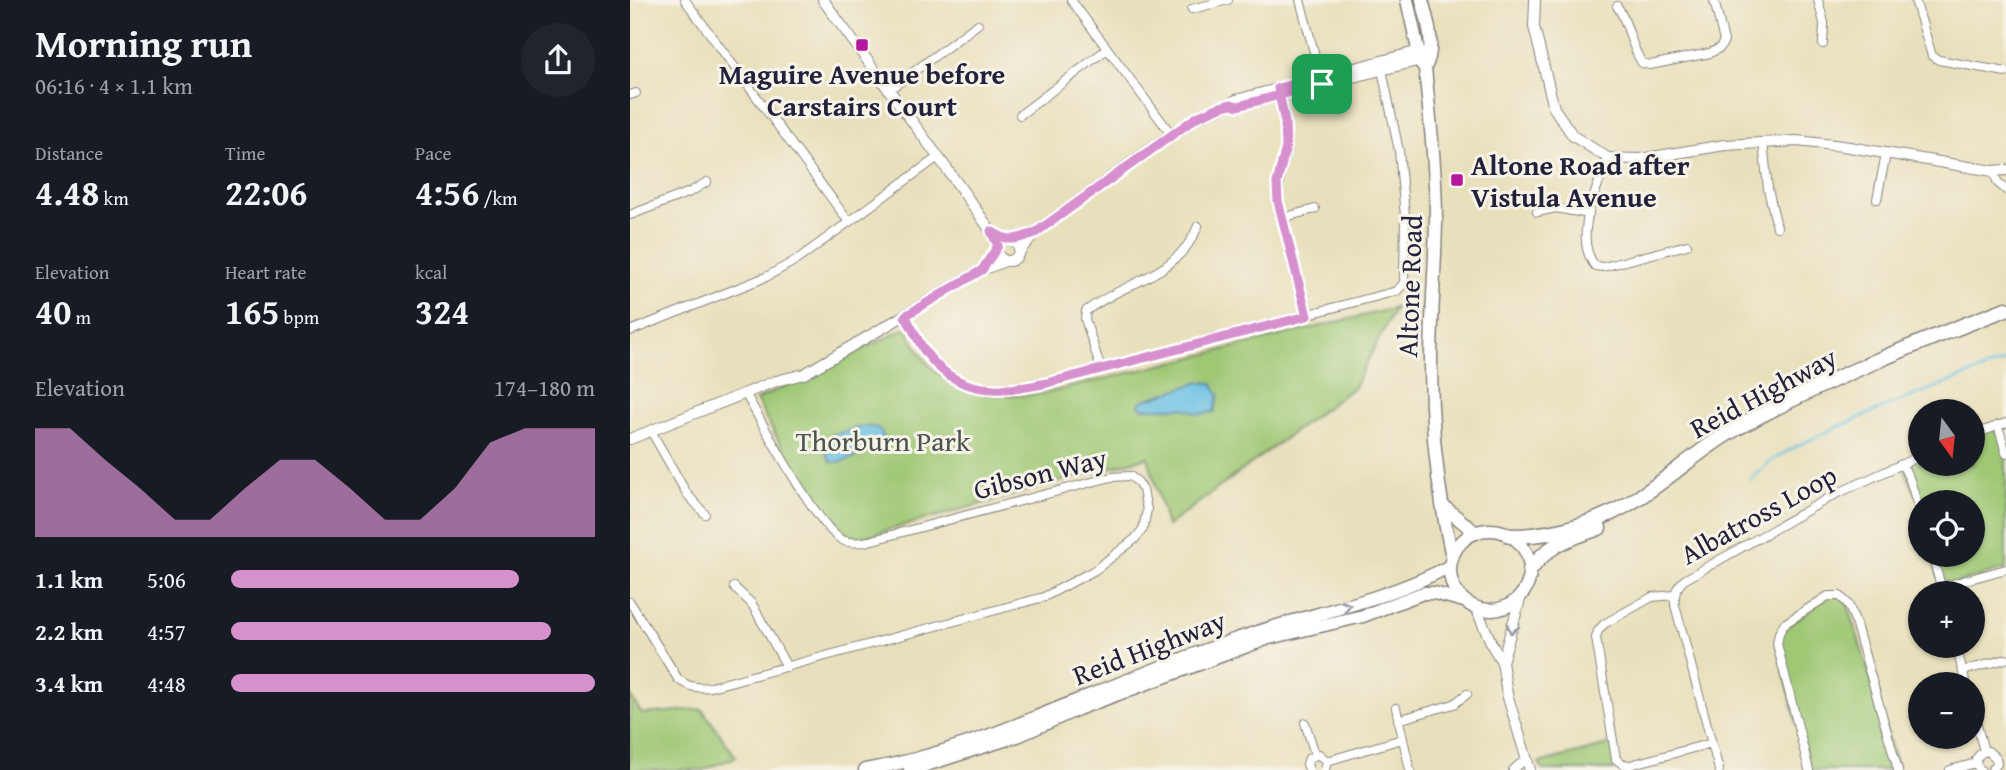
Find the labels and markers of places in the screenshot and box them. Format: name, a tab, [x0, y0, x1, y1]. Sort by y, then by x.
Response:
marker: Maguire Avenue before Carstairs Court	[854, 37, 870, 53]
place label: Maguire Avenue before Carstairs Court	[719, 53, 1005, 126]
pin	[1292, 54, 1352, 114]
place label: Altone Road after Vistula Avenue	[1471, 144, 1690, 217]
marker: Altone Road after Vistula Avenue	[1449, 172, 1465, 188]

